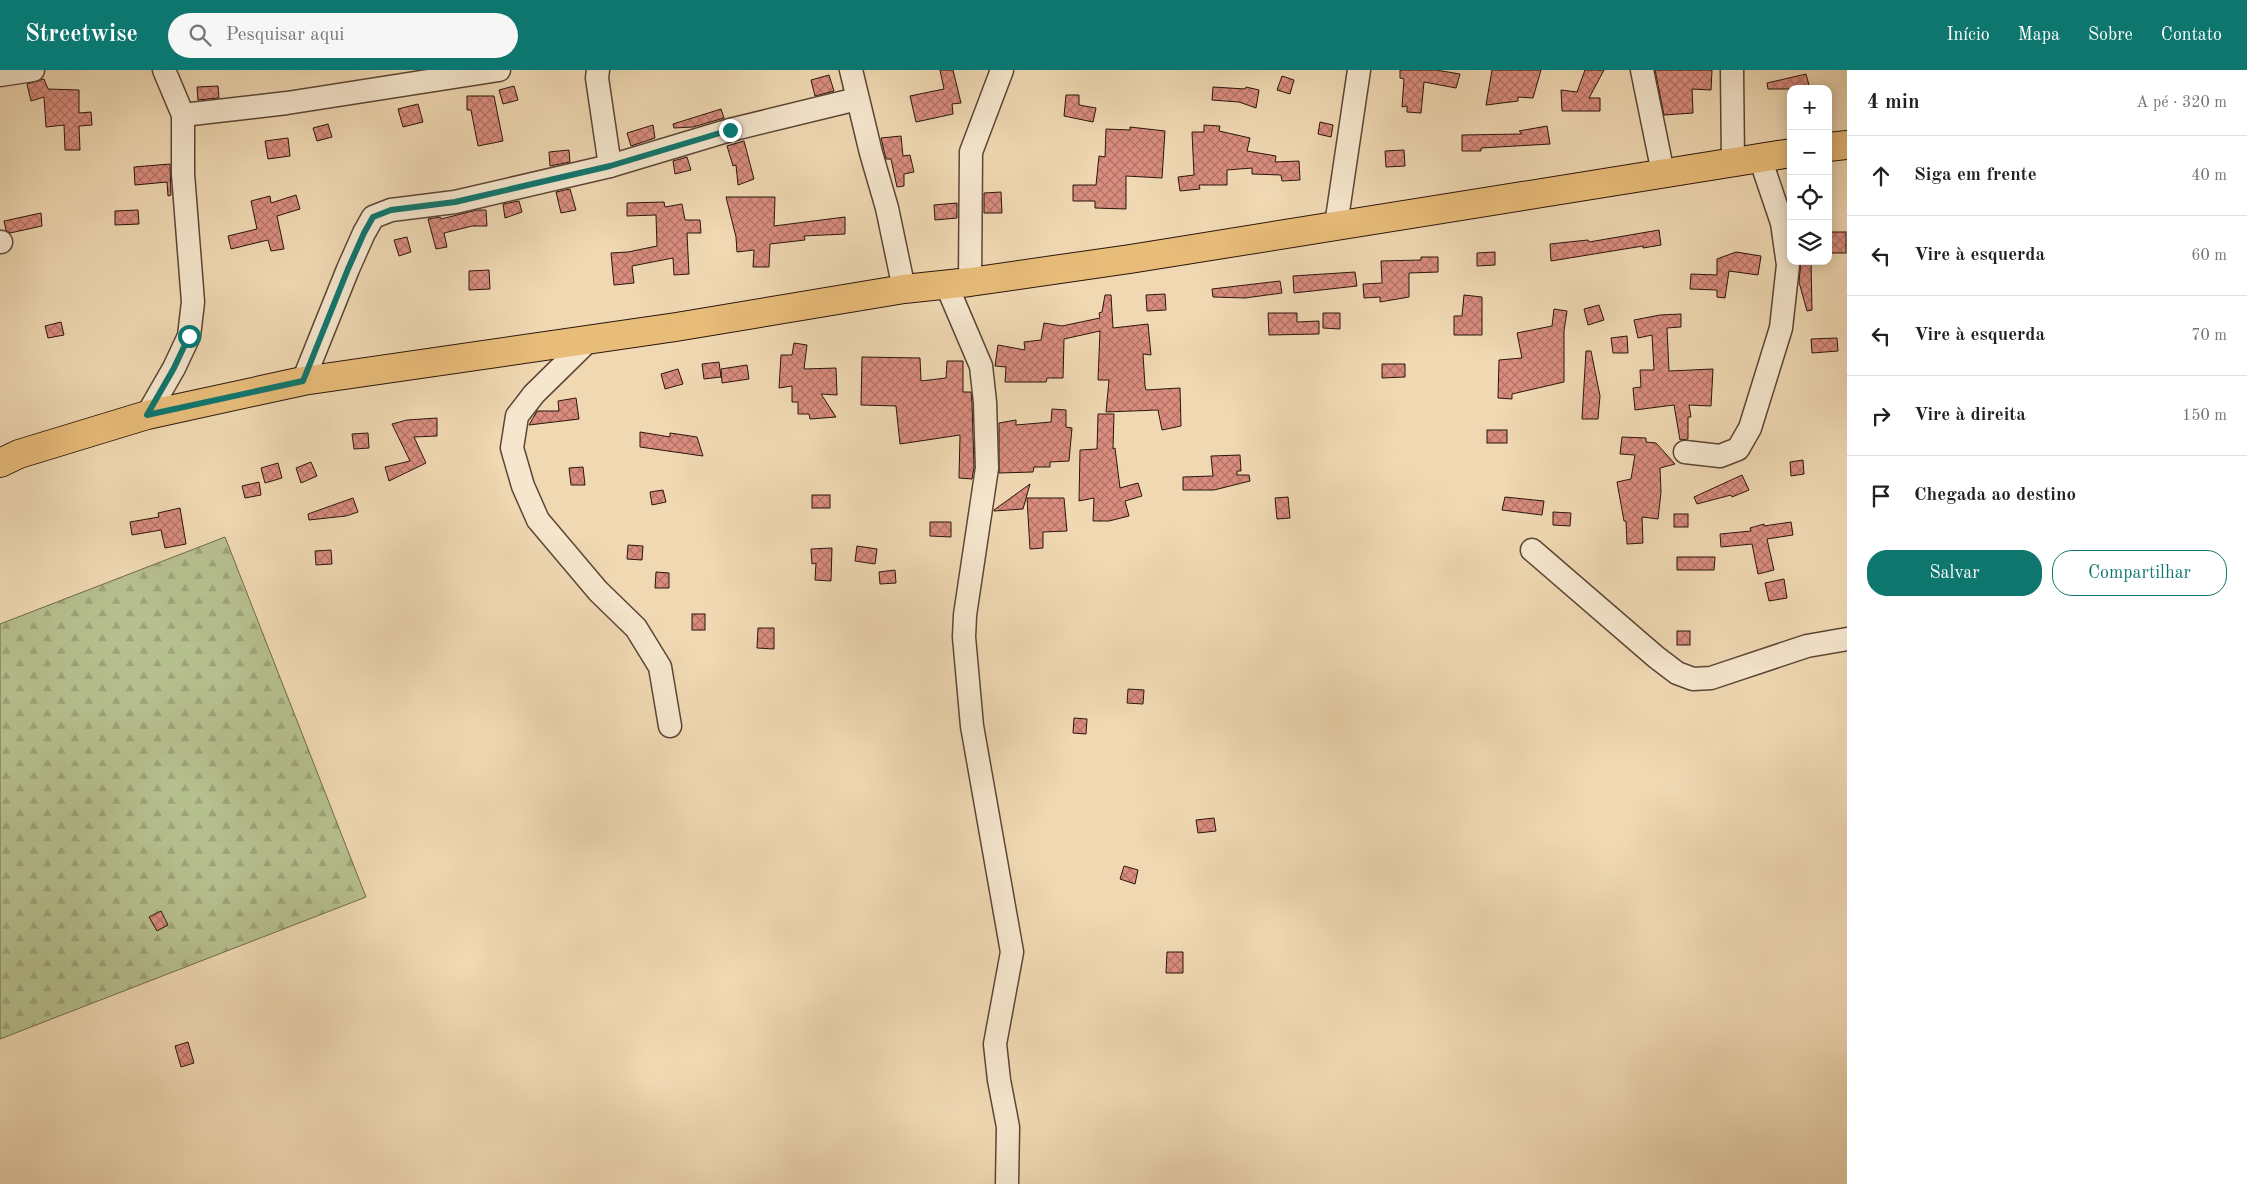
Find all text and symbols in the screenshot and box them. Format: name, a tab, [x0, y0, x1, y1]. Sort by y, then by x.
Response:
search box	[168, 13, 518, 58]
icon: search	[186, 21, 214, 49]
text: Streetwise	[25, 23, 138, 47]
text: Pesquisar aqui	[226, 26, 345, 45]
text: Início	[1946, 26, 1990, 44]
text: Mapa	[2018, 26, 2060, 44]
text: Sobre	[2088, 26, 2133, 44]
text: Contato	[2161, 26, 2222, 44]
map controls	[1787, 85, 1832, 265]
button: +	[1787, 85, 1832, 130]
text: 4 min	[1867, 92, 1920, 113]
text: A pé · 320 m	[2136, 95, 2227, 111]
route end	[719, 119, 742, 142]
button: −	[1787, 130, 1832, 175]
icon: ahead	[1867, 162, 1895, 190]
text: Siga em frente	[1914, 166, 2037, 185]
text: 40 m	[2191, 168, 2227, 184]
button: locate	[1787, 175, 1832, 220]
button: layers	[1787, 220, 1832, 265]
icon: left	[1867, 242, 1895, 270]
text: Vire à esquerda	[1914, 246, 2045, 265]
text: 60 m	[2191, 248, 2227, 264]
icon: left	[1867, 322, 1895, 350]
route start	[178, 325, 201, 348]
text: Vire à esquerda	[1914, 326, 2045, 345]
text: 70 m	[2191, 328, 2227, 344]
icon: right	[1867, 402, 1895, 430]
text: Vire à direita	[1914, 406, 2026, 425]
text: 150 m	[2182, 408, 2227, 424]
icon: arrive	[1867, 482, 1895, 510]
text: Chegada ao destino	[1914, 486, 2076, 505]
button: Salvar	[1867, 550, 2042, 596]
button: Compartilhar	[2052, 550, 2227, 596]

